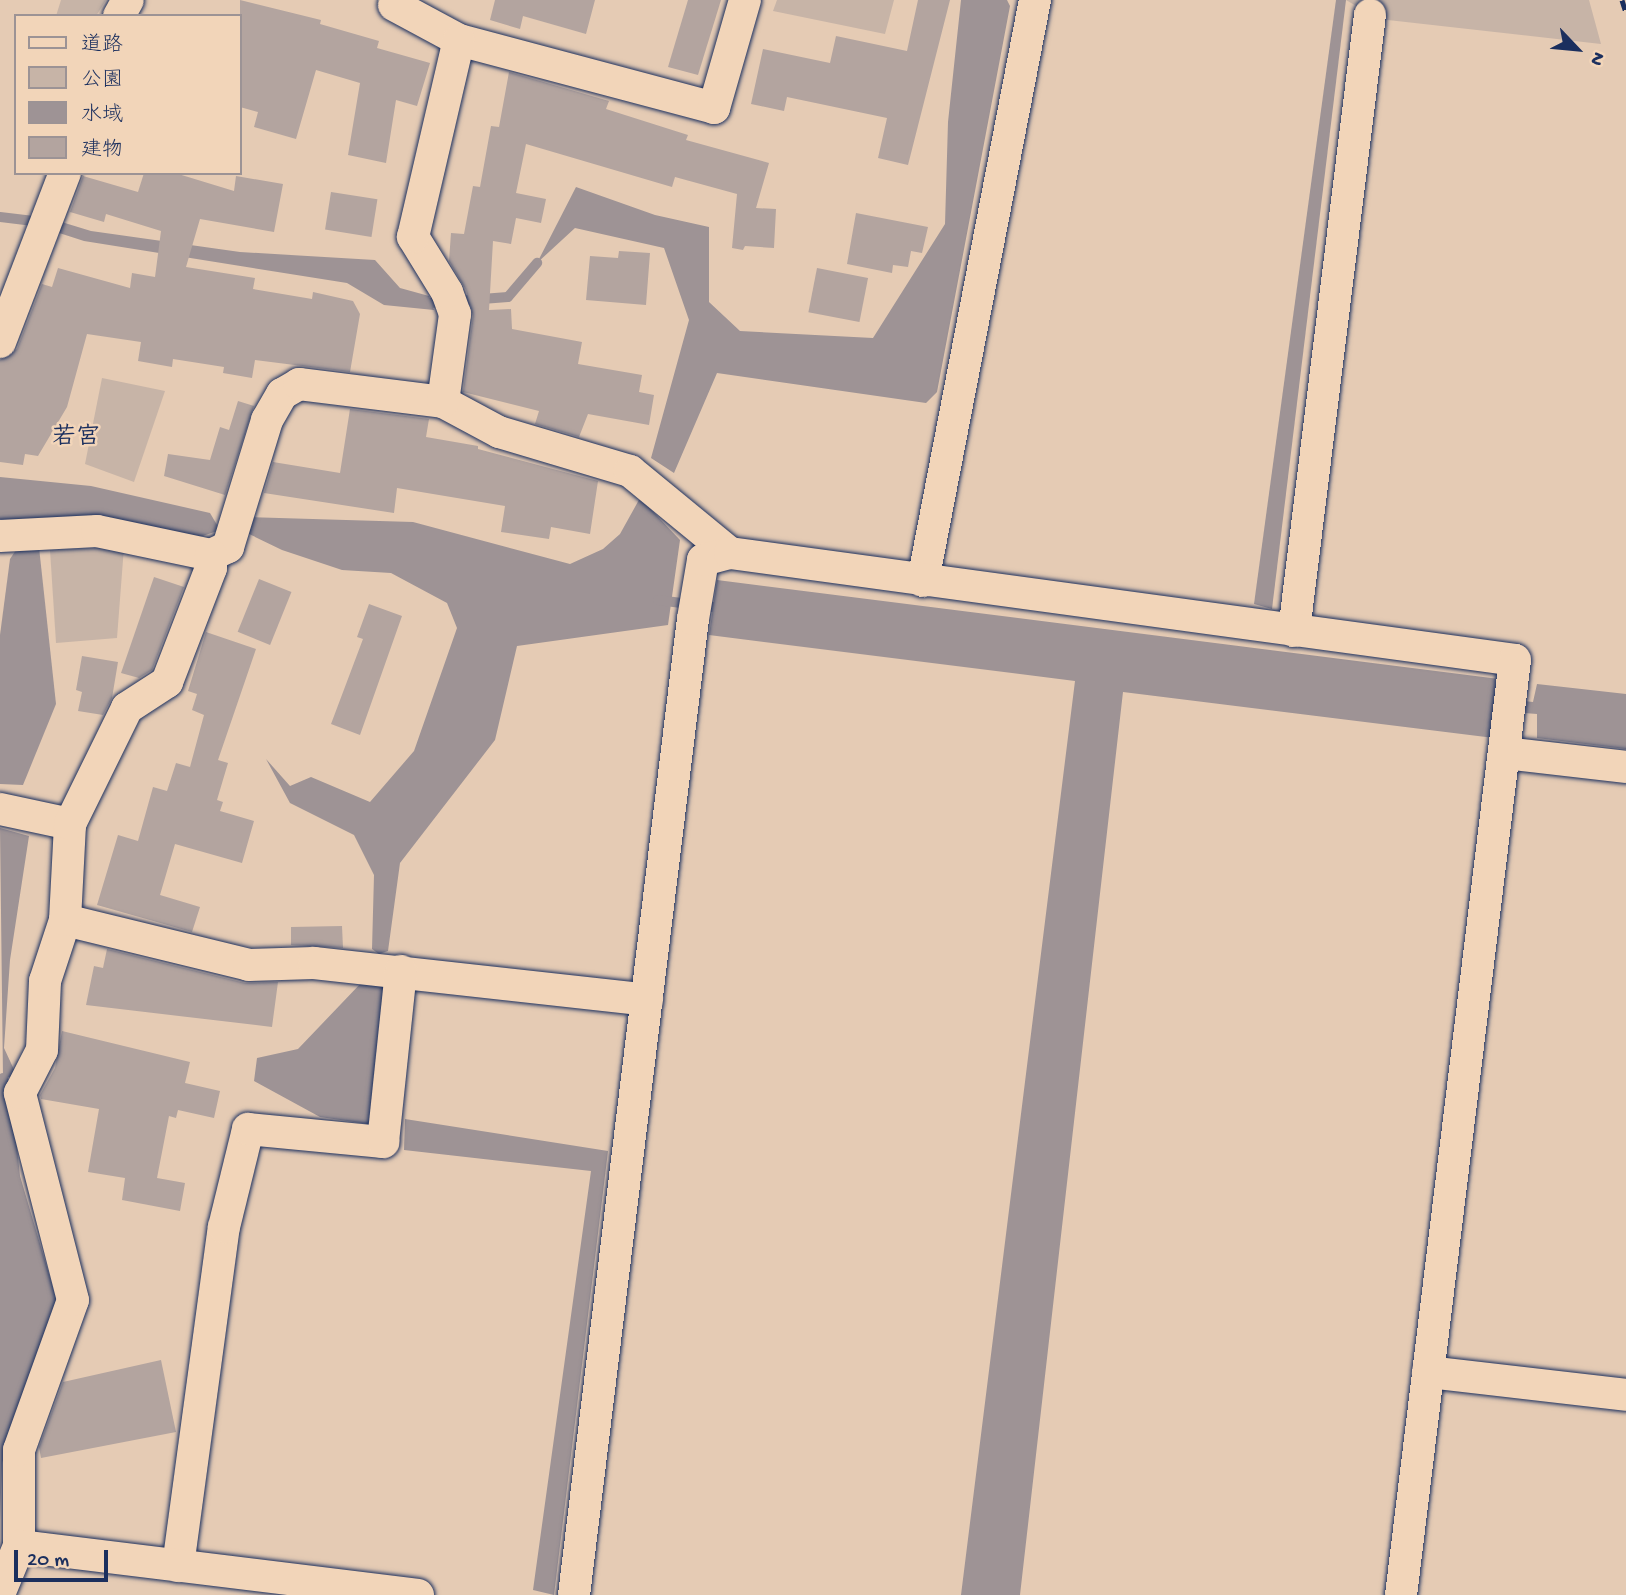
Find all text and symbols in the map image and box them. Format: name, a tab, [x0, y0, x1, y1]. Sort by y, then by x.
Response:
legend	[14, 14, 242, 175]
north arrow	[1542, 14, 1612, 84]
text: 道路	[81, 34, 123, 59]
text: N	[1583, 48, 1609, 69]
text: 公園	[81, 69, 123, 94]
text: 水域	[81, 104, 123, 129]
text: 建物	[81, 139, 123, 164]
district label: 若宮	[52, 425, 100, 453]
scale bar	[18, 1536, 112, 1580]
text: 20 m	[27, 1549, 69, 1574]

